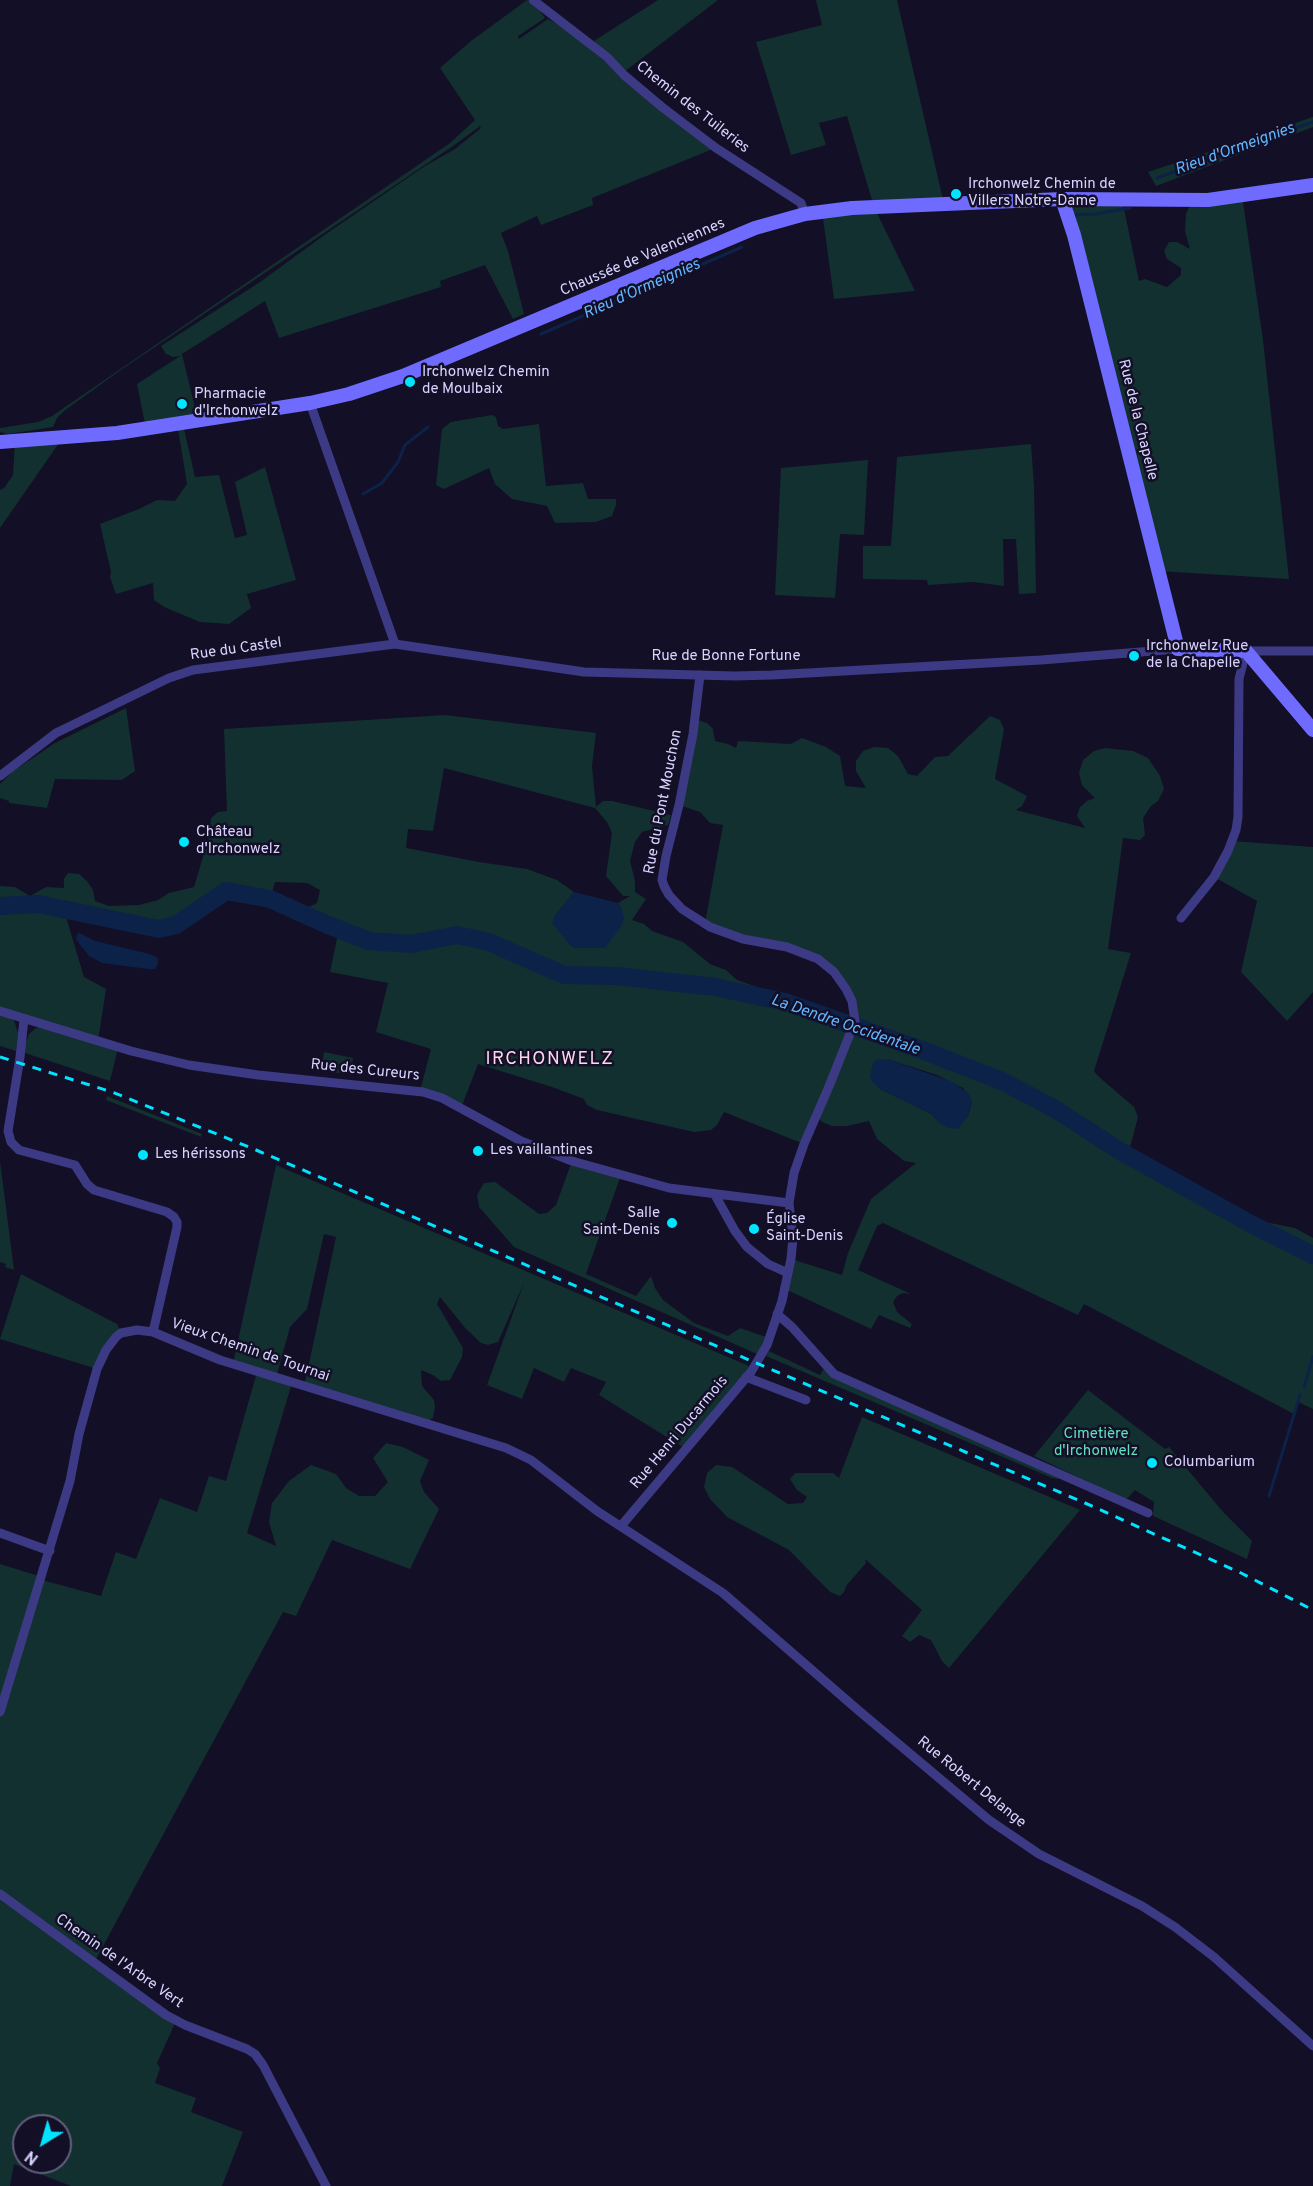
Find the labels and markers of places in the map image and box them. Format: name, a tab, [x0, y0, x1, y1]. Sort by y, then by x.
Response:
place label: Irchonwelz Chemin de Villers Notre-Dame	[968, 176, 1116, 211]
marker: Irchonwelz Chemin de Villers Notre-Dame	[949, 187, 963, 201]
place label: Irchonwelz Chemin de Moulbaix	[422, 364, 550, 399]
marker: Irchonwelz Chemin de Moulbaix	[403, 375, 417, 389]
place label: Pharmacie d'Irchonwelz	[194, 386, 278, 421]
marker: Pharmacie d'Irchonwelz	[175, 397, 189, 411]
place label: Irchonwelz Rue de la Chapelle	[1146, 638, 1248, 673]
marker: Irchonwelz Rue de la Chapelle	[1127, 649, 1141, 663]
place label: Château d'Irchonwelz	[196, 824, 280, 859]
marker: Château d'Irchonwelz	[177, 835, 191, 849]
place label: Les vaillantines	[490, 1142, 593, 1160]
marker: Les vaillantines	[471, 1144, 485, 1158]
place label: Les hérissons	[155, 1146, 246, 1164]
marker: Les hérissons	[136, 1148, 150, 1162]
place label: Salle Saint-Denis	[583, 1205, 660, 1240]
place label: Église Saint-Denis	[766, 1211, 843, 1246]
marker: Salle Saint-Denis	[665, 1216, 679, 1230]
marker: Église Saint-Denis	[747, 1222, 761, 1236]
place label: Columbarium	[1164, 1454, 1255, 1472]
marker: Columbarium	[1145, 1456, 1159, 1470]

